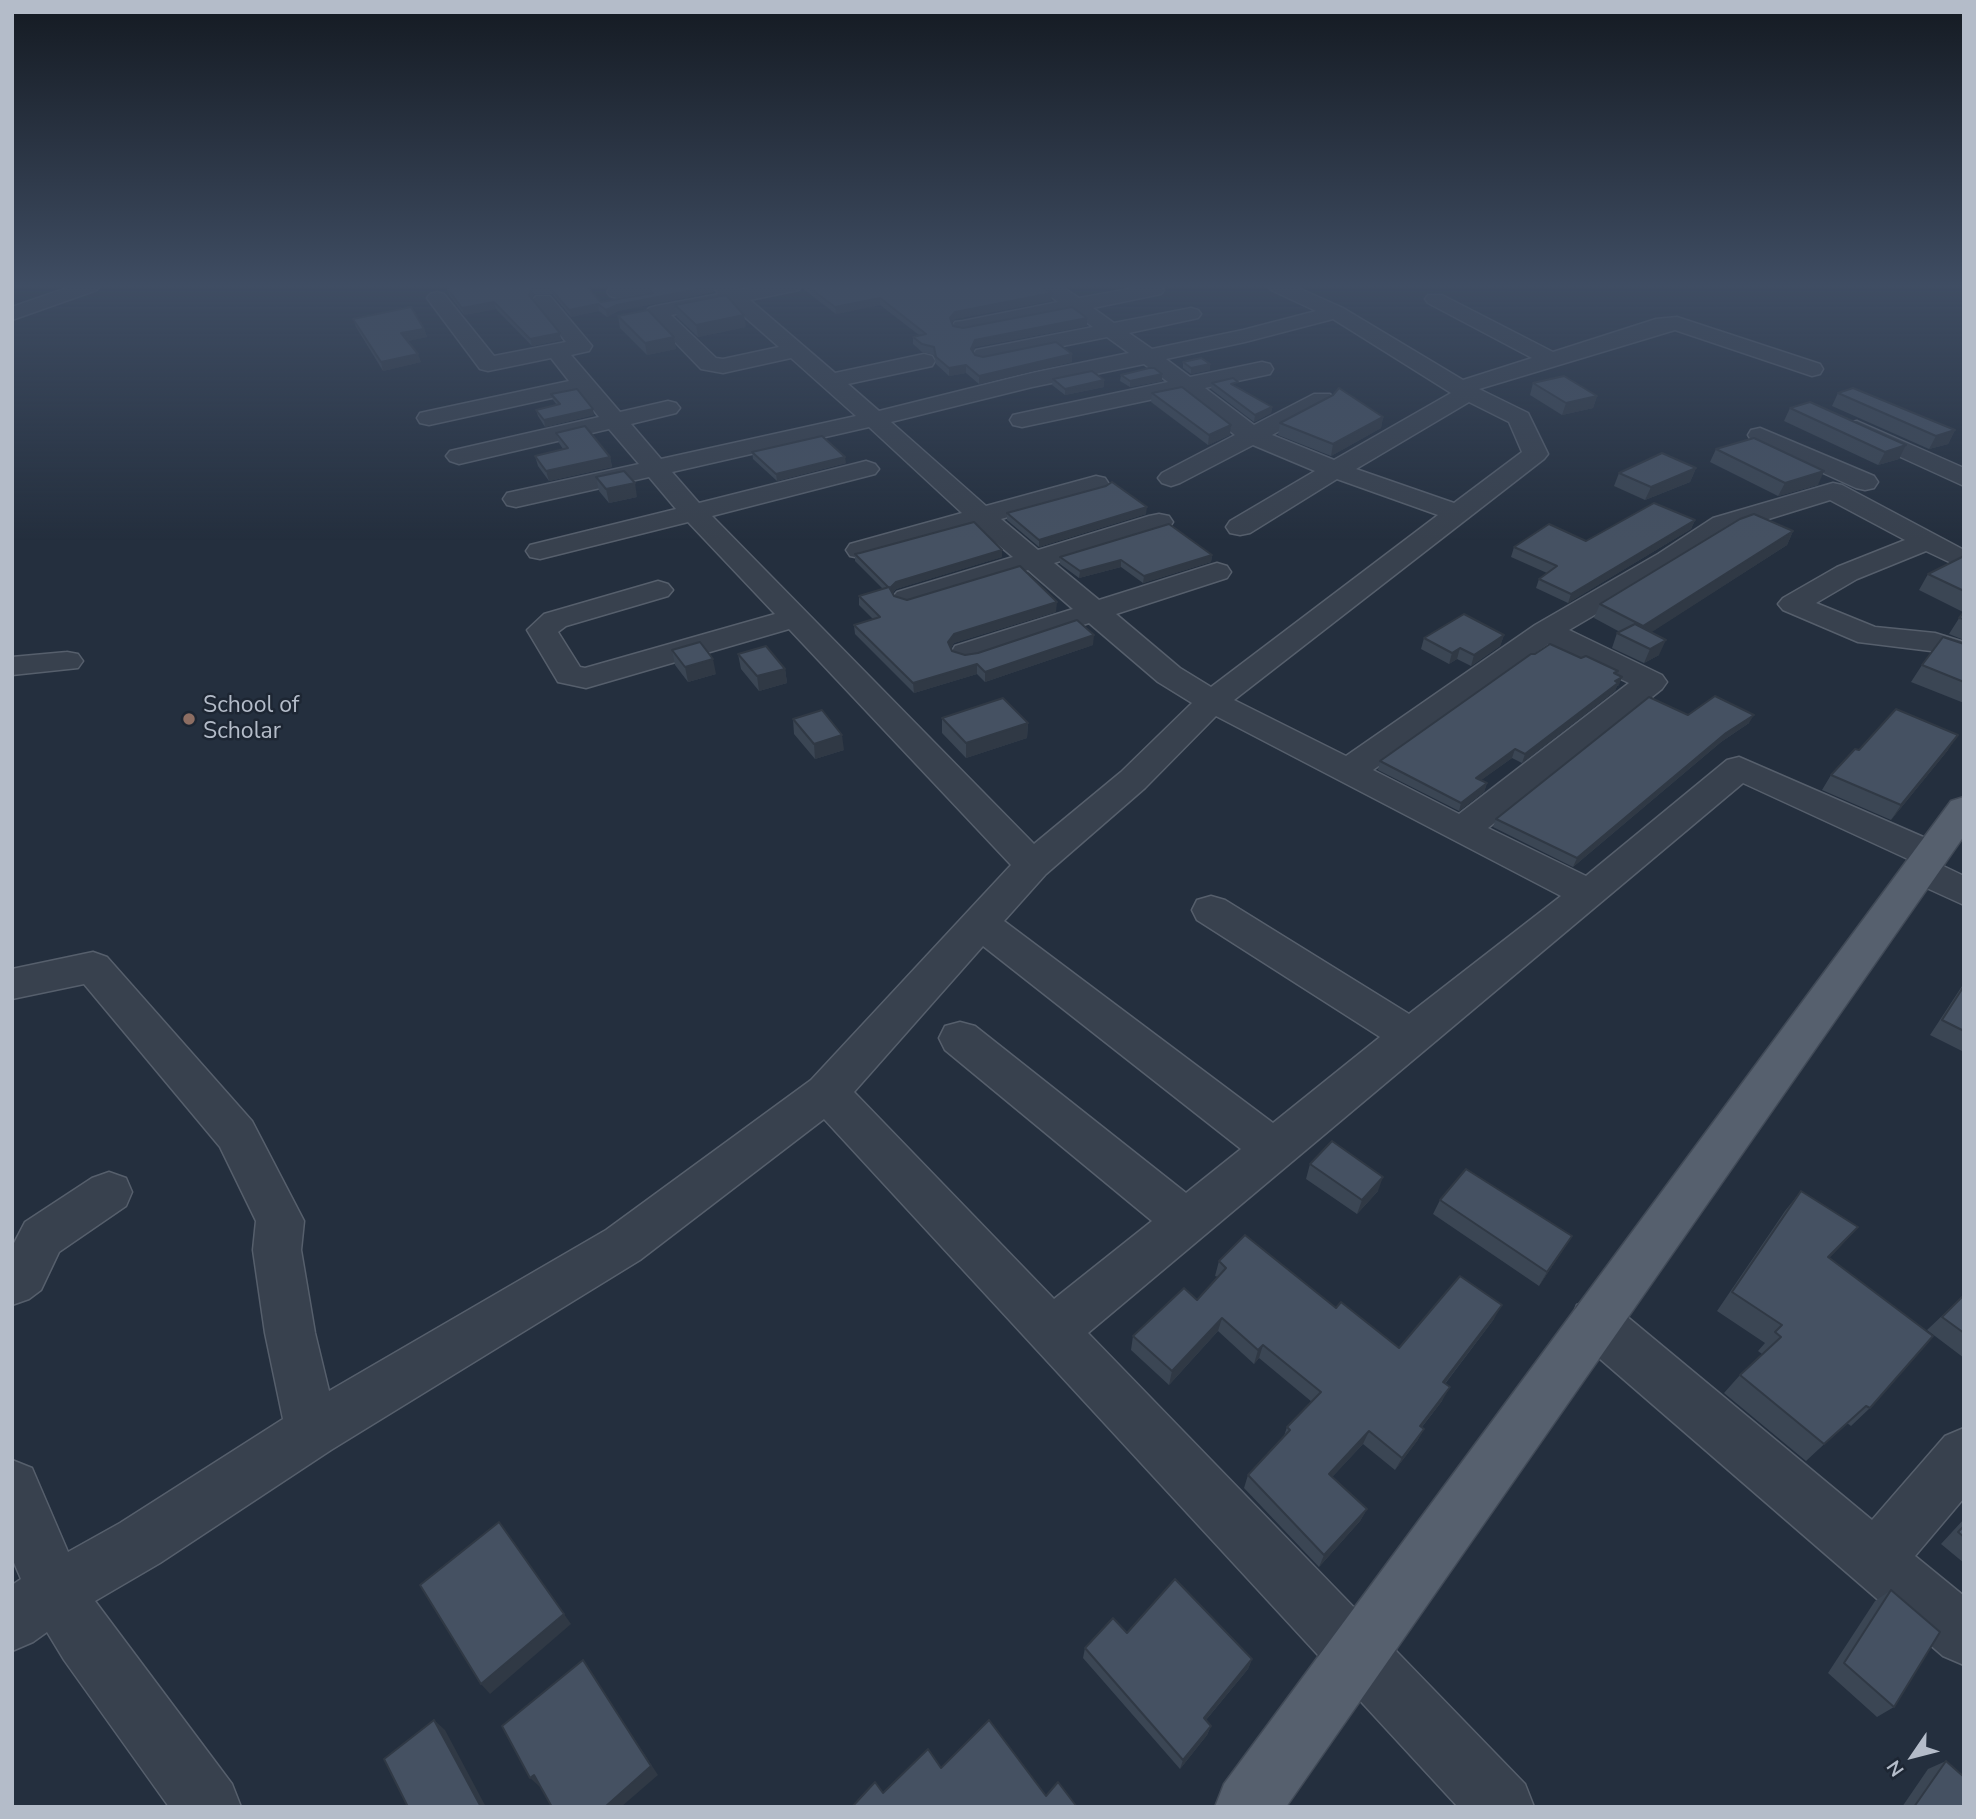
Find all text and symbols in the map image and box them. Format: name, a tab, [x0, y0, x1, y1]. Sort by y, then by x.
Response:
place label: School of Scholar	[203, 692, 299, 746]
marker: School of Scholar	[181, 711, 197, 727]
north arrow	[1878, 1721, 1948, 1791]
text: N	[1881, 1755, 1911, 1781]

